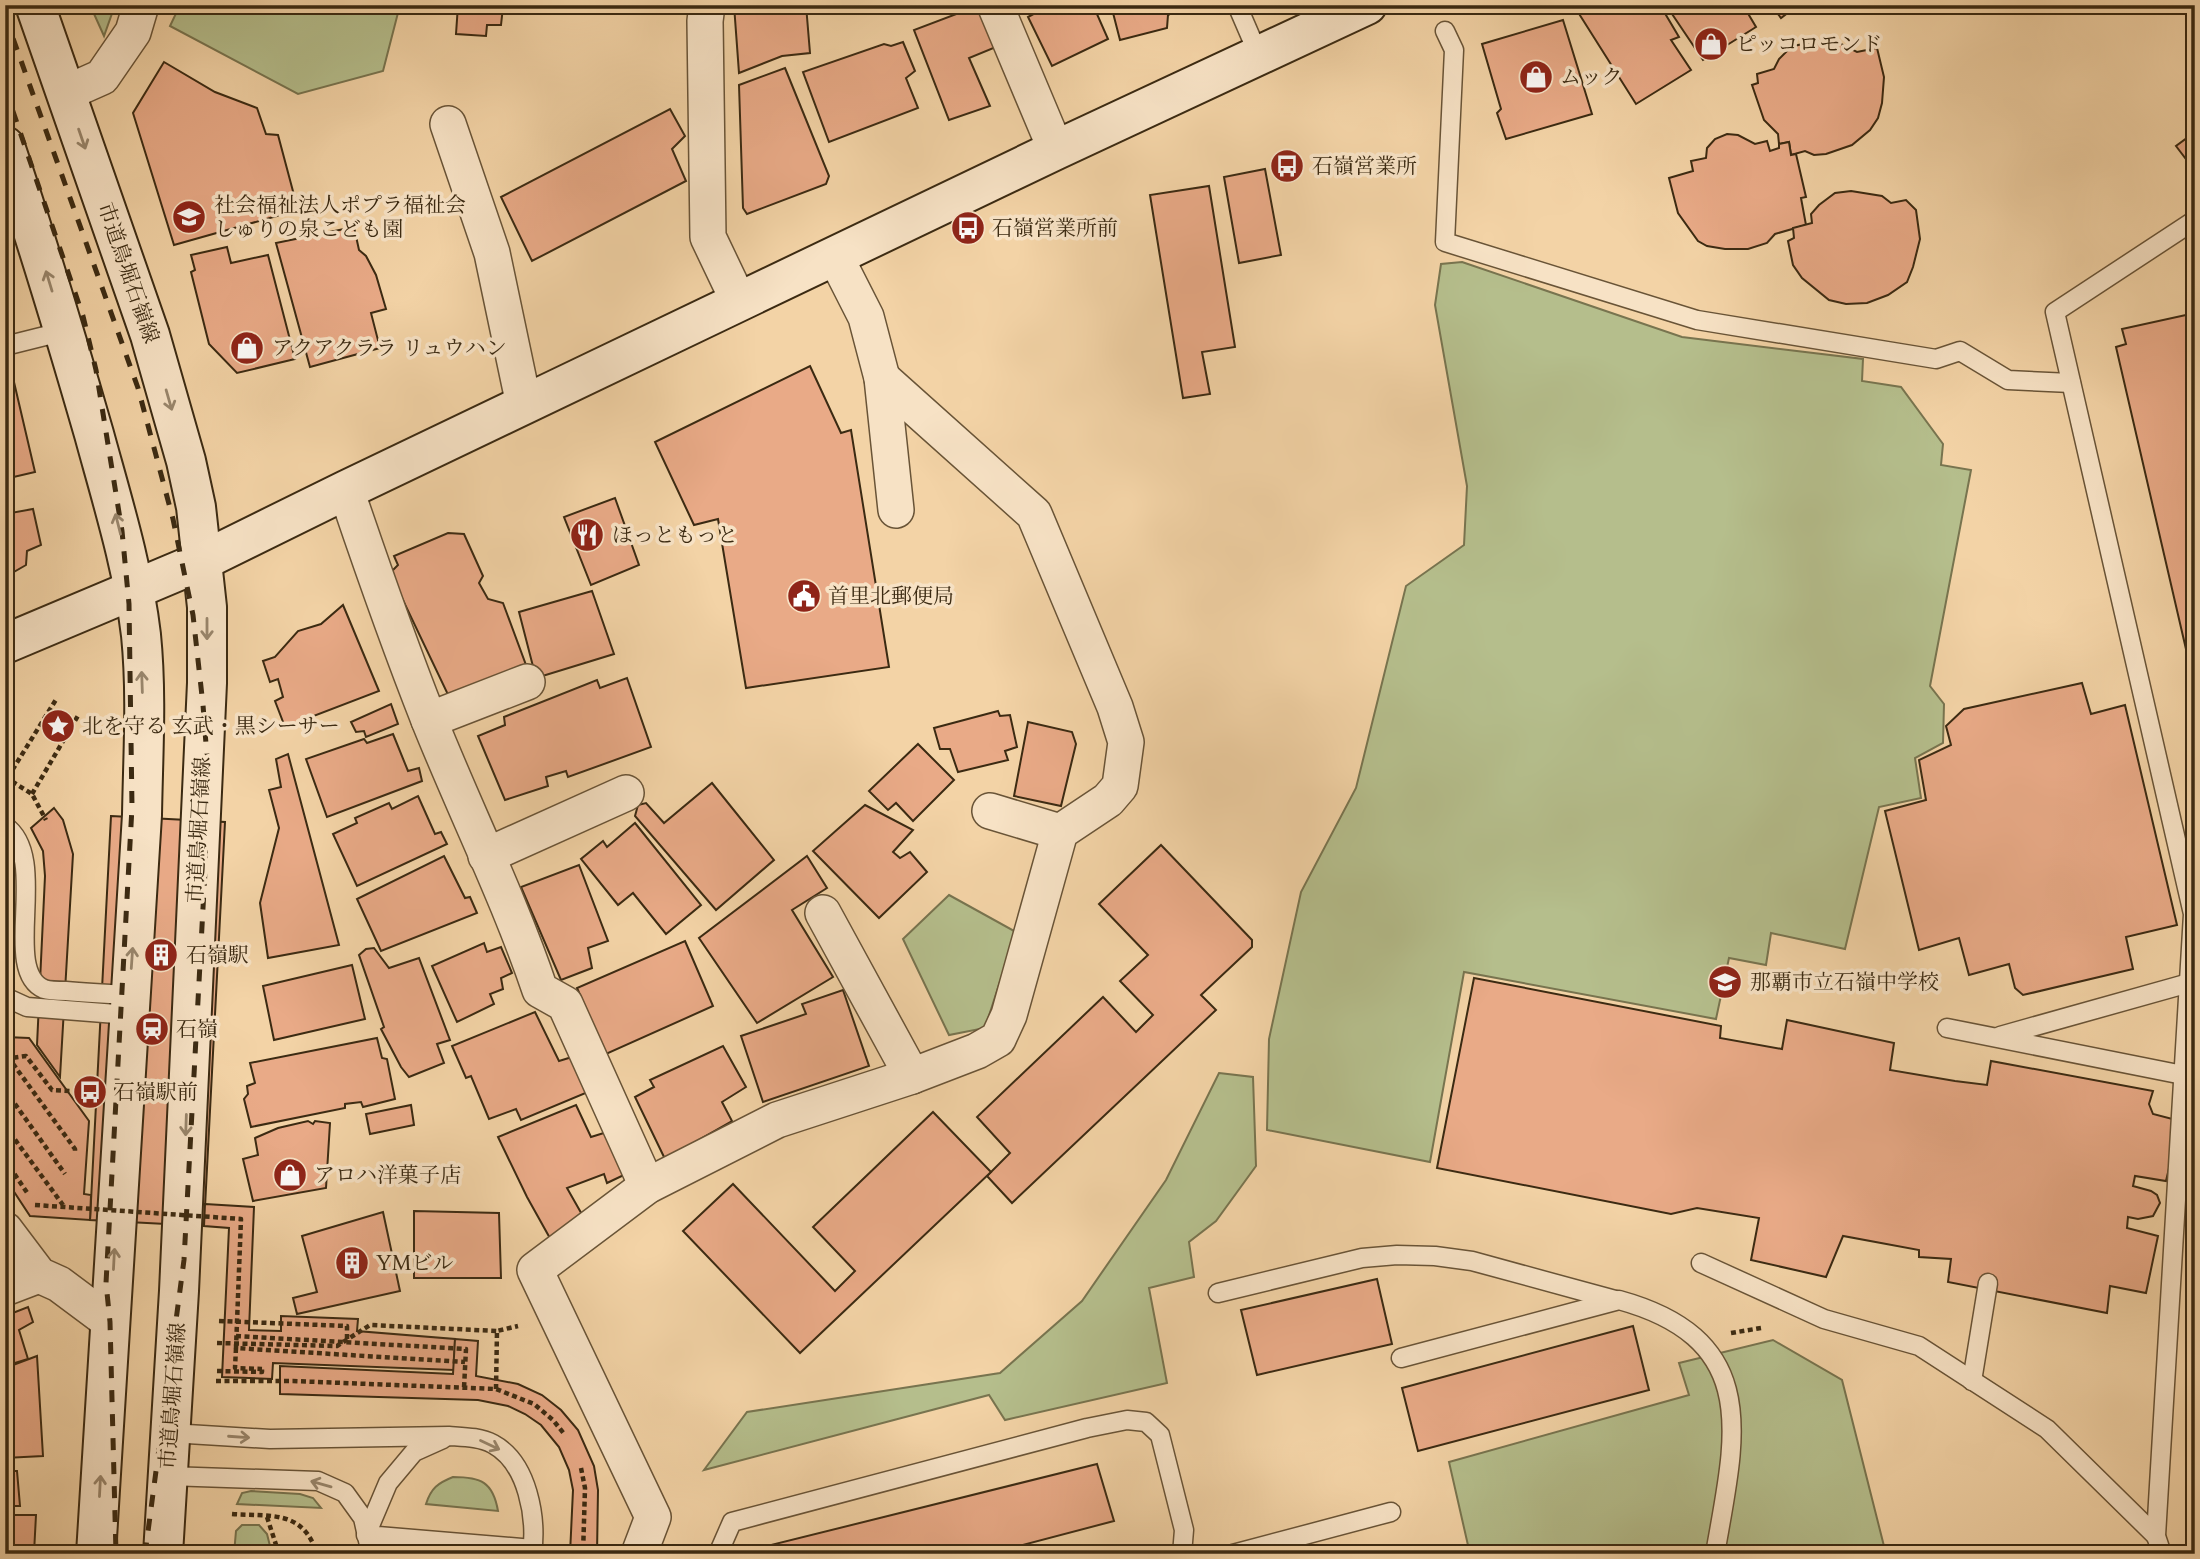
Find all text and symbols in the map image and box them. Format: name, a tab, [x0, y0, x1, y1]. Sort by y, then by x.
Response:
shop icon: ピッコロモンド	[1692, 25, 1730, 63]
place label: ピッコロモンド	[1736, 30, 1882, 59]
shop icon: ムック	[1517, 58, 1555, 96]
place label: ムック	[1560, 63, 1623, 92]
one-way arrow	[77, 127, 89, 149]
bus stop icon: 石嶺営業所	[1268, 147, 1306, 185]
place label: 石嶺営業所	[1312, 152, 1417, 181]
place label: 社会福祉法人ポプラ福祉会 しゅりの泉こども園	[214, 191, 466, 244]
school or university icon: 社会福祉法人ポプラ福祉会 しゅりの泉こども園	[170, 198, 208, 236]
street label: 市道鳥堀石嶺線	[90, 199, 166, 347]
bus stop icon: 石嶺営業所前	[949, 209, 987, 247]
place label: 石嶺営業所前	[992, 214, 1118, 243]
one-way arrow	[42, 270, 55, 292]
shop icon: アクアクララ リュウハン	[228, 329, 266, 367]
place label: アクアクララ リュウハン	[272, 334, 507, 363]
one-way arrow	[164, 389, 177, 411]
one-way arrow	[111, 513, 124, 536]
restaurant icon: ほっともっと	[568, 516, 606, 554]
place label: ほっともっと	[612, 521, 738, 550]
public building icon: 首里北郵便局	[785, 577, 823, 615]
place label: 首里北郵便局	[828, 582, 954, 611]
one-way arrow	[200, 617, 214, 640]
one-way arrow	[136, 671, 149, 694]
place icon: 北を守る 玄武・黒シーサー	[39, 707, 77, 745]
place label: 北を守る 玄武・黒シーサー	[82, 712, 340, 741]
street label: 市道鳥堀石嶺線	[181, 756, 217, 904]
building icon: 石嶺駅	[142, 936, 180, 974]
place label: 石嶺駅	[186, 941, 249, 970]
one-way arrow	[126, 947, 139, 970]
school or university icon: 那覇市立石嶺中学校	[1706, 963, 1744, 1001]
place label: 那覇市立石嶺中学校	[1750, 968, 1939, 997]
station icon: 石嶺	[133, 1010, 171, 1048]
place label: 石嶺	[176, 1015, 218, 1044]
bus stop icon: 石嶺駅前	[71, 1073, 109, 1111]
place label: 石嶺駅前	[114, 1078, 198, 1107]
one-way arrow	[180, 1113, 193, 1136]
shop icon: アロハ洋菓子店	[271, 1156, 309, 1194]
place label: アロハ洋菓子店	[314, 1161, 461, 1190]
building icon: YMビル	[333, 1244, 371, 1282]
one-way arrow	[108, 1248, 121, 1270]
place label: YMビル	[376, 1249, 453, 1278]
street label: 市道鳥堀石嶺線	[153, 1322, 193, 1470]
one-way arrow	[228, 1431, 250, 1444]
one-way arrow	[479, 1439, 500, 1452]
one-way arrow	[94, 1474, 107, 1497]
one-way arrow	[311, 1477, 333, 1490]

